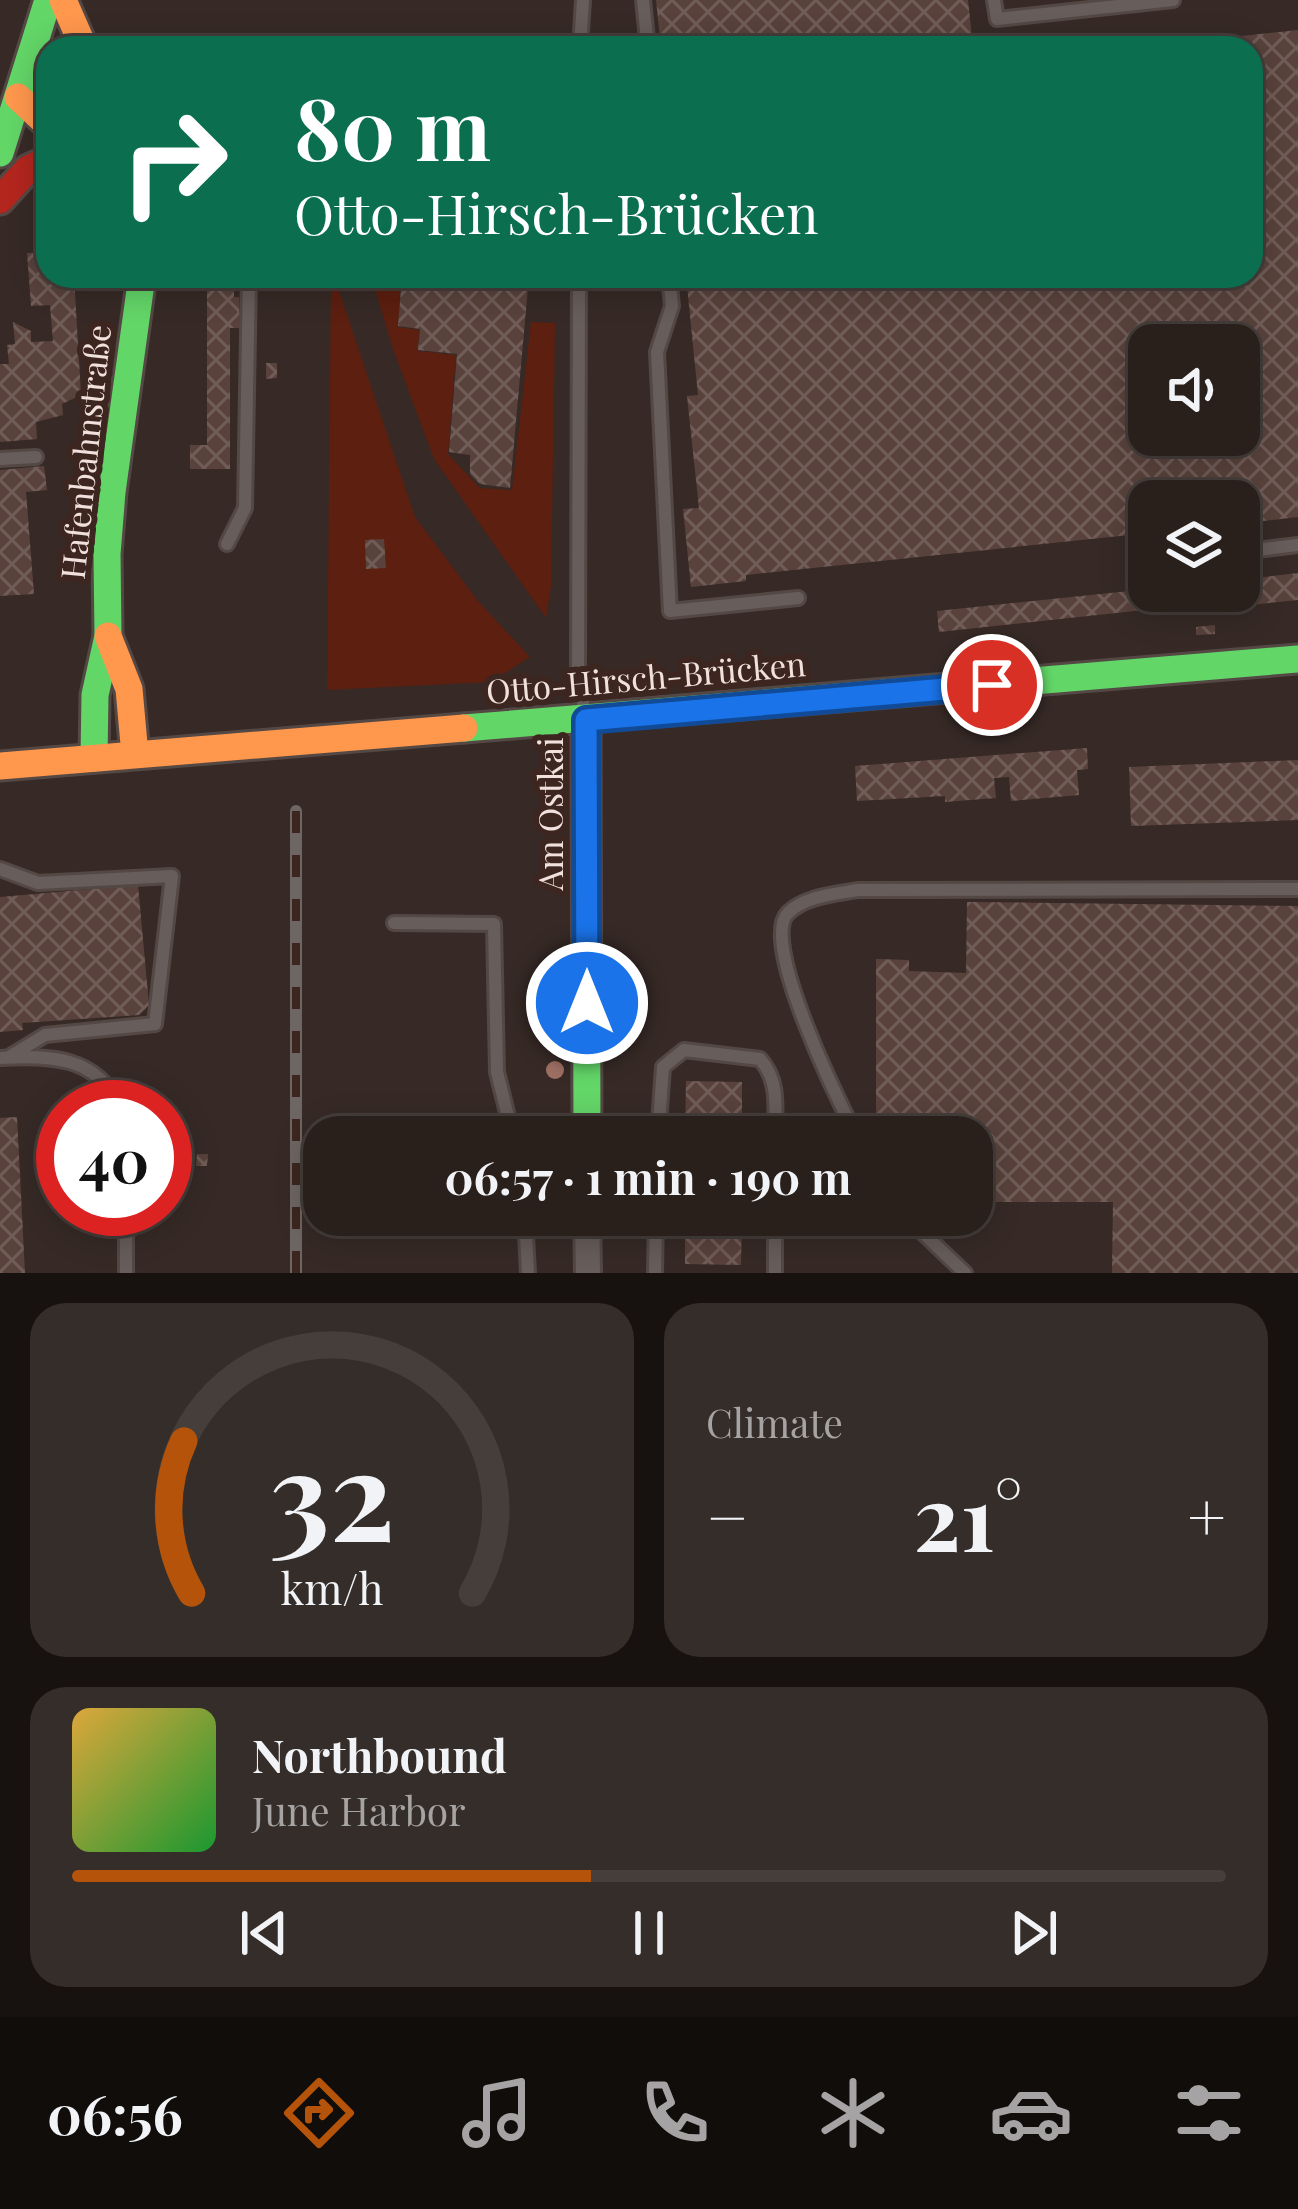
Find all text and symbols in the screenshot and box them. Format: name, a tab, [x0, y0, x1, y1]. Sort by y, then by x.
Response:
text: 80 m	[294, 70, 491, 182]
icon: right	[96, 84, 252, 240]
text: Otto-Hirsch-Brücken	[294, 177, 819, 249]
street label: Hafenbahnstraße	[49, 322, 119, 581]
map controls	[1128, 324, 1260, 612]
button: sound	[1128, 324, 1260, 456]
button: layers	[1128, 480, 1260, 612]
pin	[941, 634, 1043, 736]
street label: Otto-Hirsch-Brücken	[484, 640, 808, 712]
icon: arrive	[959, 652, 1025, 718]
street label: Am Ostkai	[527, 737, 571, 892]
position arrow	[524, 940, 650, 1066]
speed limit sign: 40	[36, 1080, 192, 1236]
text: 06:57 · 1 min · 190 m	[444, 1146, 852, 1206]
text: Climate	[706, 1396, 843, 1448]
text: 32	[269, 1407, 395, 1573]
text: 21°	[913, 1455, 1022, 1575]
text: −	[706, 1471, 749, 1559]
text: +	[1187, 1471, 1226, 1559]
text: km/h	[281, 1559, 383, 1616]
text: Northbound	[252, 1724, 507, 1784]
text: June Harbor	[252, 1784, 466, 1836]
icon: previous	[231, 1900, 297, 1966]
icon: pause	[616, 1900, 682, 1966]
icon: next	[1001, 1900, 1067, 1966]
icon: directions	[277, 2071, 361, 2155]
icon: music	[455, 2071, 539, 2155]
icon: phone	[633, 2071, 717, 2155]
icon: climate	[811, 2071, 895, 2155]
icon: car	[989, 2071, 1073, 2155]
icon: filters	[1167, 2071, 1251, 2155]
text: 06:56	[47, 2077, 183, 2149]

